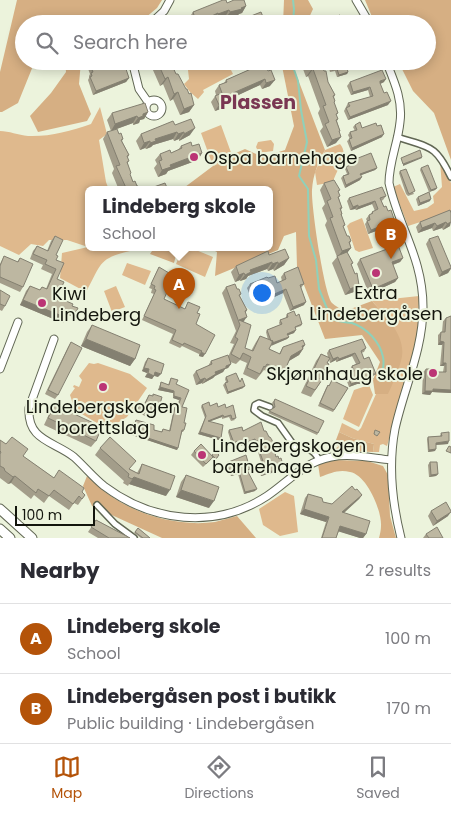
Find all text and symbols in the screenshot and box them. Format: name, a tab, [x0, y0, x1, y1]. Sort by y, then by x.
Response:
search box	[15, 15, 436, 70]
icon: search	[33, 29, 61, 57]
text: Search here	[73, 29, 187, 56]
district label: Plassen	[220, 89, 296, 116]
place label: Ospa barnehage	[204, 145, 357, 170]
marker: Ospa barnehage	[188, 151, 200, 163]
popup	[85, 186, 273, 251]
text: Lindeberg skole	[102, 193, 256, 220]
pin: B	[375, 218, 407, 259]
text: School	[102, 222, 156, 245]
marker: Extra Lindebergåsen	[370, 267, 382, 279]
pin: A	[163, 268, 195, 309]
your location	[249, 280, 275, 306]
place label: Extra Lindebergåsen	[309, 280, 443, 326]
place label: Kiwi Lindeberg	[52, 281, 141, 327]
marker: Kiwi Lindeberg	[36, 297, 48, 309]
place label: Skjønnhaug skole	[266, 361, 423, 386]
marker: Skjønnhaug skole	[427, 367, 439, 379]
marker: Lindebergskogen borettslag	[97, 381, 109, 393]
place label: Lindebergskogen borettslag	[26, 394, 180, 440]
place label: Lindebergskogen barnehage	[212, 433, 366, 479]
marker: Lindebergskogen barnehage	[196, 449, 208, 461]
scale bar	[15, 503, 95, 526]
text: 100 m	[22, 505, 62, 525]
text: Nearby	[20, 556, 100, 585]
text: 2 results	[365, 559, 431, 582]
text: Lindeberg skole	[67, 613, 221, 640]
text: A	[30, 627, 42, 650]
text: 100 m	[385, 627, 431, 650]
text: School	[67, 642, 121, 665]
text: Lindebergåsen post i butikk	[67, 683, 336, 710]
text: B	[31, 697, 41, 720]
text: 170 m	[386, 697, 431, 720]
text: Public building · Lindebergåsen	[67, 712, 315, 735]
tab: Map	[51, 753, 82, 804]
tab: Directions	[184, 753, 254, 804]
tab: Saved	[356, 753, 400, 804]

